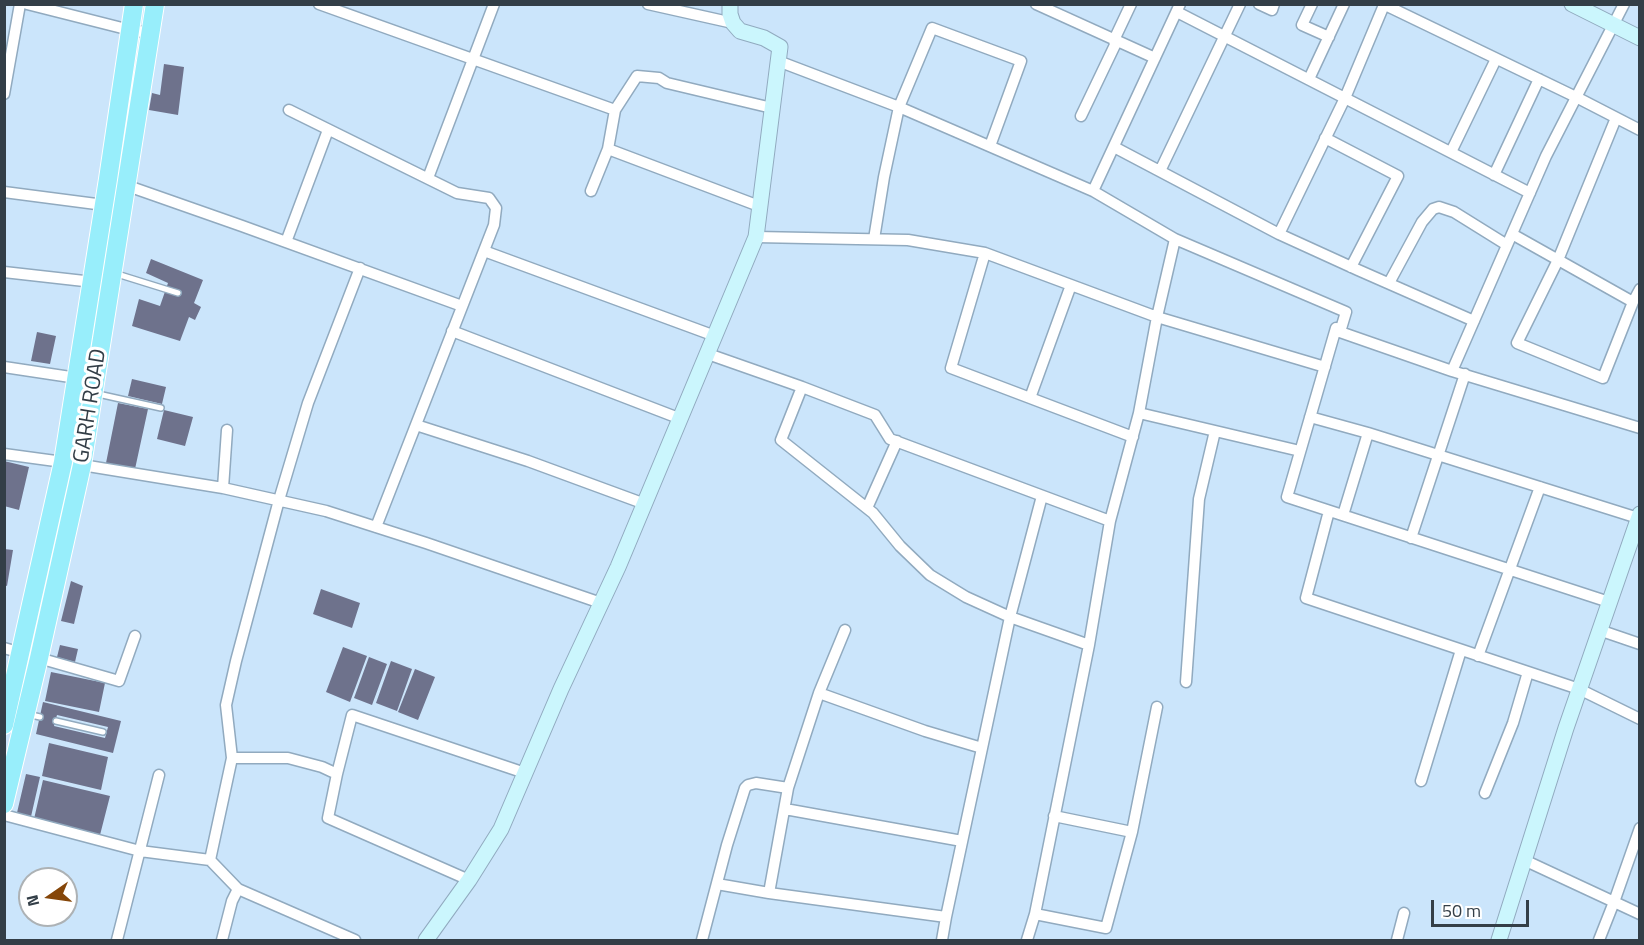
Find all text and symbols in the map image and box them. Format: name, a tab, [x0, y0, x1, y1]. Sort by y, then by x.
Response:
street label: GARH ROAD	[69, 347, 113, 465]
north arrow	[18, 867, 78, 927]
scale bar	[1434, 888, 1532, 926]
text: N	[19, 892, 45, 909]
text: 50 m	[1442, 897, 1481, 924]

